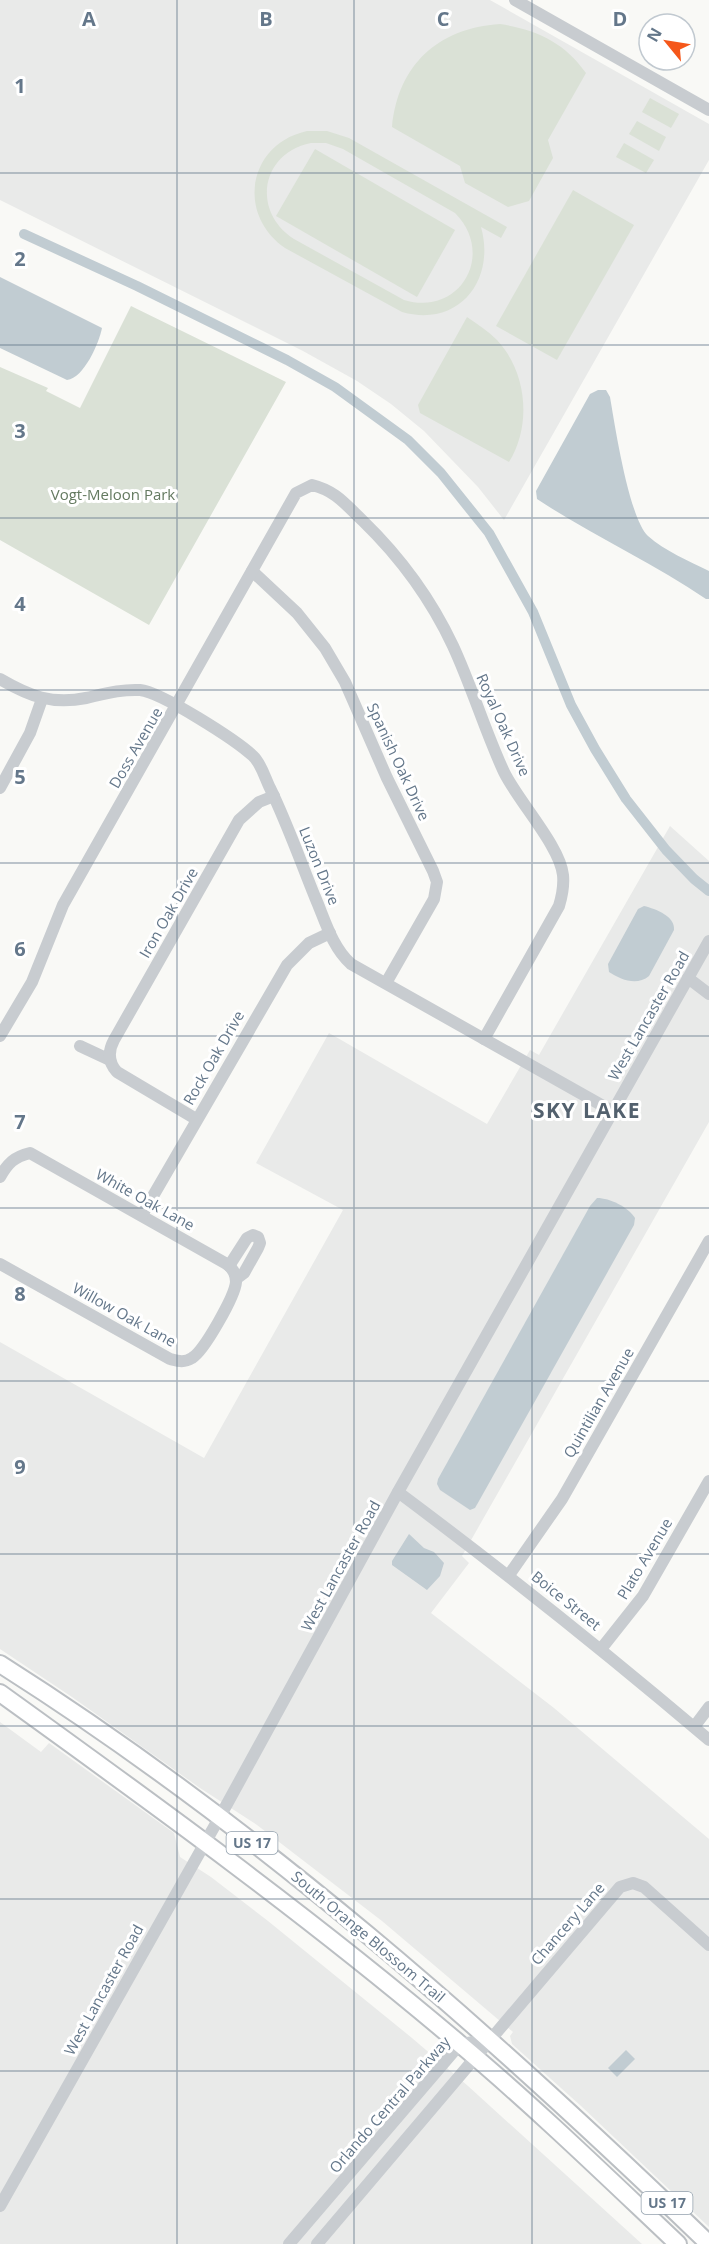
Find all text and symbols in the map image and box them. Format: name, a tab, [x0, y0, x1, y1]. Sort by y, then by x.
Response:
text: A	[82, 5, 96, 32]
text: B	[259, 5, 273, 32]
text: C	[437, 5, 450, 32]
text: D	[613, 5, 627, 32]
north arrow	[637, 12, 697, 72]
text: N	[641, 23, 667, 46]
text: 1	[14, 72, 26, 99]
text: 2	[14, 245, 26, 272]
text: 3	[14, 417, 26, 444]
park label: Vogt-Meloon Park	[51, 484, 175, 504]
text: 4	[14, 590, 26, 617]
street label: Royal Oak Drive	[472, 670, 535, 779]
street label: Spanish Oak Drive	[363, 700, 435, 824]
street label: Doss Avenue	[104, 703, 166, 792]
text: 5	[14, 763, 26, 790]
street label: Luzon Drive	[295, 823, 345, 908]
street label: Iron Oak Drive	[134, 864, 202, 961]
text: 6	[14, 935, 26, 962]
street label: West Lancaster Road	[603, 947, 693, 1084]
street label: Rock Oak Drive	[178, 1007, 248, 1108]
district label: SKY LAKE	[533, 1096, 641, 1124]
text: 7	[14, 1108, 26, 1135]
street label: White Oak Lane	[92, 1164, 198, 1235]
street label: Willow Oak Lane	[69, 1277, 180, 1351]
text: 8	[14, 1280, 26, 1307]
street label: Quintilian Avenue	[558, 1344, 638, 1461]
text: 9	[14, 1453, 26, 1480]
street label: West Lancaster Road	[296, 1497, 384, 1634]
street label: Plato Avenue	[612, 1514, 676, 1603]
street label: Boice Street	[528, 1566, 606, 1634]
road number: US 17	[226, 1832, 278, 1854]
street label: South Orange Blossom Trail	[288, 1866, 450, 2006]
street label: Chancery Lane	[526, 1878, 609, 1969]
street label: West Lancaster Road	[59, 1921, 147, 2058]
street label: Orlando Central Parkway	[324, 2032, 454, 2177]
road number: US 17	[642, 2192, 692, 2214]

